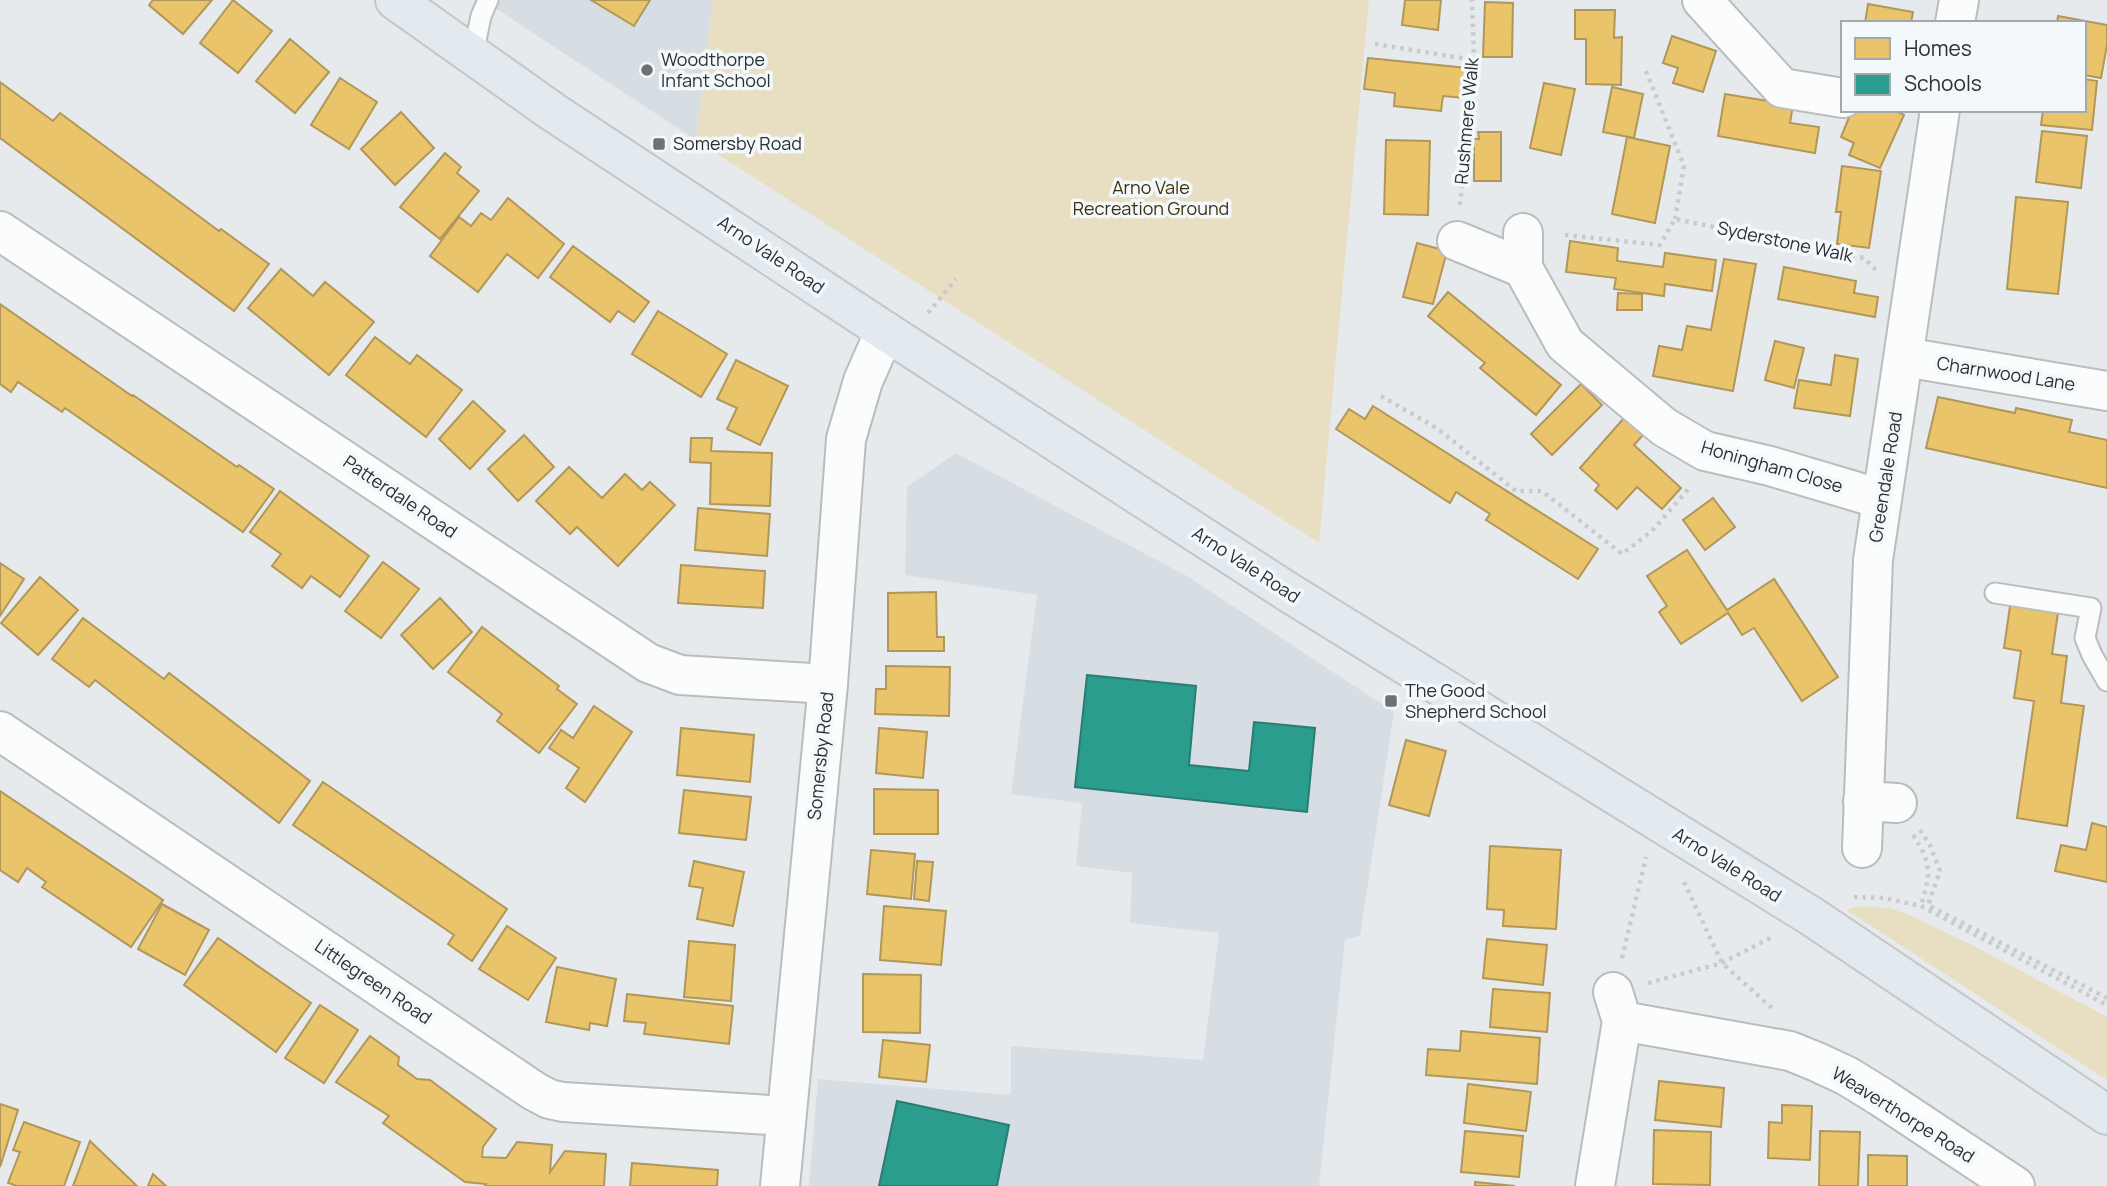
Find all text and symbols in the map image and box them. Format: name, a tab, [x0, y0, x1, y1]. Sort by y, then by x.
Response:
legend	[1841, 21, 2086, 112]
text: Homes	[1904, 34, 1972, 62]
place label: Woodthorpe Infant School	[661, 47, 771, 92]
street label: Rushmere Walk	[1448, 55, 1484, 185]
marker: Woodthorpe Infant School	[639, 62, 655, 78]
text: Schools	[1904, 69, 1982, 97]
place label: Somersby Road	[673, 131, 802, 155]
marker: Somersby Road	[651, 136, 667, 152]
park label: Arno Vale Recreation Ground	[1073, 175, 1229, 220]
street label: Arno Vale Road	[714, 210, 830, 299]
street label: Syderstone Walk	[1715, 215, 1856, 267]
street label: Charnwood Lane	[1935, 350, 2077, 396]
street label: Greendale Road	[1863, 410, 1907, 544]
street label: Honingham Close	[1699, 434, 1846, 498]
street label: Patterdale Road	[339, 449, 462, 543]
street label: Arno Vale Road	[1188, 520, 1305, 608]
place label: The Good Shepherd School	[1405, 678, 1547, 723]
street label: Somersby Road	[801, 691, 839, 821]
marker: The Good Shepherd School	[1383, 693, 1399, 709]
street label: Arno Vale Road	[1669, 821, 1786, 907]
street label: Littlegreen Road	[310, 933, 437, 1029]
street label: Weaverthorpe Road	[1828, 1061, 1979, 1168]

